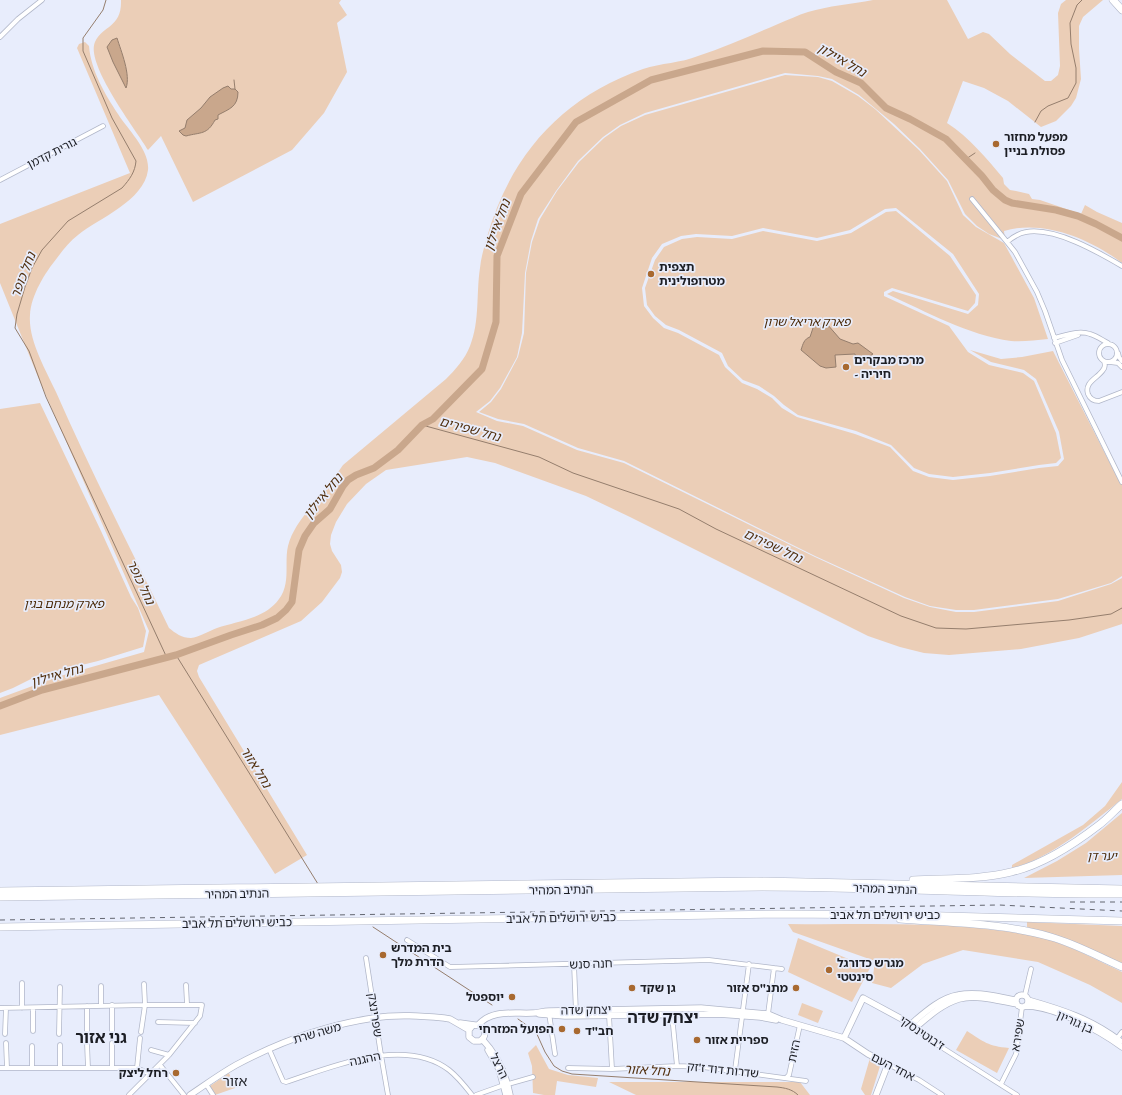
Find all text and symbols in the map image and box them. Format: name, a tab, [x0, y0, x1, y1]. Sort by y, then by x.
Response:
water label: נחל איילון	[815, 40, 870, 80]
place label: מפעל מחזור פסולת בניין	[1004, 130, 1068, 158]
street label: גורית קדמן	[25, 134, 80, 171]
marker: מפעל מחזור פסולת בניין	[991, 139, 1001, 149]
water label: נחל איילון	[481, 196, 514, 253]
water label: נחל כופר	[7, 249, 39, 300]
place label: תצפית מטרופולינית	[659, 260, 725, 288]
marker: תצפית מטרופולינית	[646, 269, 656, 279]
park label: פארק אריאל שרון	[764, 315, 851, 329]
place label: מרכז מבקרים - חיריה	[854, 353, 924, 381]
marker: מרכז מבקרים - חיריה	[841, 362, 851, 372]
water label: נחל שפירים	[438, 414, 503, 445]
water label: נחל איילון	[300, 470, 346, 521]
water label: נחל שפירים	[741, 526, 806, 566]
water label: נחל כופר	[124, 557, 158, 608]
park label: פארק מנחם בגין	[24, 597, 105, 611]
water label: נחל איילון	[29, 660, 86, 690]
water label: נחל אזור	[237, 744, 275, 791]
park label: יער דן	[1087, 849, 1118, 863]
street label: הנתיב המהיר	[852, 881, 918, 897]
street label: הנתיב המהיר	[529, 882, 593, 898]
street label: הנתיב המהיר	[205, 886, 269, 902]
street label: כביש ירושלים תל אביב	[830, 908, 940, 922]
street label: כביש ירושלים תל אביב	[506, 910, 616, 926]
street label: כביש ירושלים תל אביב	[182, 915, 292, 931]
place label: בית המדרש הדרת מלך	[391, 941, 452, 969]
marker: בית המדרש הדרת מלך	[378, 950, 388, 960]
street label: חנה סנש	[569, 956, 613, 972]
place label: מגרש כדורגל סינטטי	[837, 956, 904, 984]
marker: מגרש כדורגל סינטטי	[824, 965, 834, 975]
place label: גן שקד	[640, 981, 676, 995]
place label: מתנ"ס אזור	[727, 981, 789, 995]
marker: גן שקד	[627, 983, 637, 993]
marker: מתנ"ס אזור	[791, 983, 801, 993]
place label: יוספטל	[466, 990, 504, 1004]
street label: שפרינצק	[365, 992, 385, 1038]
marker: יוספטל	[507, 992, 517, 1002]
street label: יצחק שדה	[561, 1003, 611, 1017]
street label: בן גוריון	[1055, 1008, 1096, 1036]
district label: יצחק שדה	[627, 1009, 699, 1026]
street label: ז'בוטינסקי	[897, 1013, 947, 1053]
street label: שפירא	[1009, 1018, 1027, 1052]
street label: משה שרת	[291, 1019, 343, 1047]
place label: הפועל המזרחי	[478, 1022, 554, 1036]
marker: הפועל המזרחי	[557, 1024, 567, 1034]
place label: חב"ד	[585, 1024, 613, 1038]
marker: חב"ד	[572, 1026, 582, 1036]
district label: גני אזור	[75, 1029, 127, 1046]
place label: ספריית אזור	[705, 1033, 769, 1047]
marker: ספריית אזור	[692, 1035, 702, 1045]
street label: הזית	[785, 1038, 803, 1064]
street label: ההגנה	[348, 1049, 382, 1069]
street label: אחד העם	[869, 1050, 918, 1084]
street label: הרצל	[487, 1051, 511, 1081]
street label: שדרות דוד ז'זק	[686, 1059, 760, 1081]
water label: נחל אזור	[624, 1061, 671, 1079]
place label: רחל ליצק	[119, 1066, 168, 1080]
marker: רחל ליצק	[171, 1068, 181, 1078]
district label: אזור	[223, 1073, 248, 1089]

